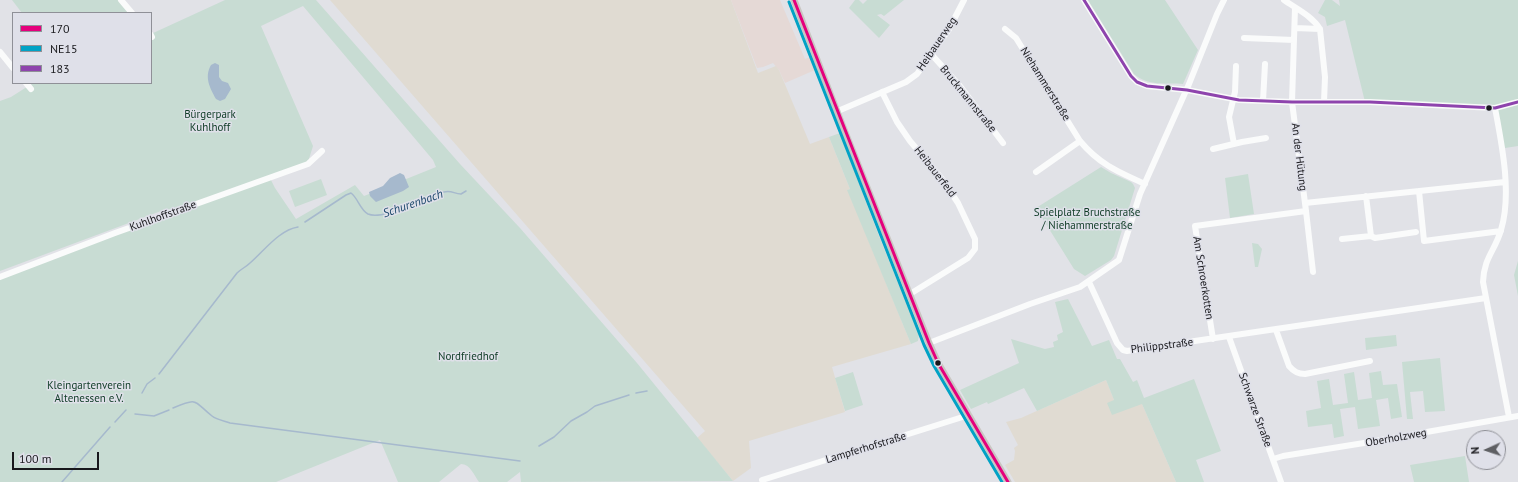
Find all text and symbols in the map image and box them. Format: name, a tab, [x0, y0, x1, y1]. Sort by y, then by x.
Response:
legend	[12, 12, 152, 84]
street label: Heibauerweg	[914, 15, 960, 73]
text: 170	[50, 21, 70, 36]
text: NE15	[50, 41, 78, 56]
street label: Niehammerstraße	[1017, 45, 1073, 123]
text: 183	[50, 61, 70, 76]
street label: Bruckmannstraße	[937, 63, 999, 135]
unlabelled marker	[1163, 83, 1173, 93]
unlabelled marker	[1484, 103, 1494, 113]
park label: Bürgerpark Kuhlhoff	[184, 108, 236, 134]
street label: An der Hütung	[1288, 122, 1310, 192]
street label: Heibauerfeld	[911, 144, 959, 200]
water label: Schurenbach	[381, 187, 445, 221]
street label: Kuhlhoffstraße	[128, 198, 198, 234]
park label: Spielplatz Bruchstraße / Niehammerstraße	[1034, 206, 1140, 232]
street label: Am Schroerkotten	[1190, 235, 1216, 321]
street label: Philippstraße	[1130, 336, 1194, 356]
park label: Nordfriedhof	[438, 350, 498, 364]
unlabelled marker	[933, 358, 943, 368]
street label: Schwarze Straße	[1235, 371, 1275, 449]
park label: Kleingartenverein Altenessen e.V.	[47, 379, 131, 405]
street label: Oberholzweg	[1364, 426, 1428, 450]
street label: Lampferhofstraße	[824, 430, 908, 466]
north arrow	[1466, 430, 1506, 470]
scale bar	[14, 444, 101, 470]
text: N	[1468, 447, 1482, 455]
text: 100 m	[19, 451, 52, 466]

